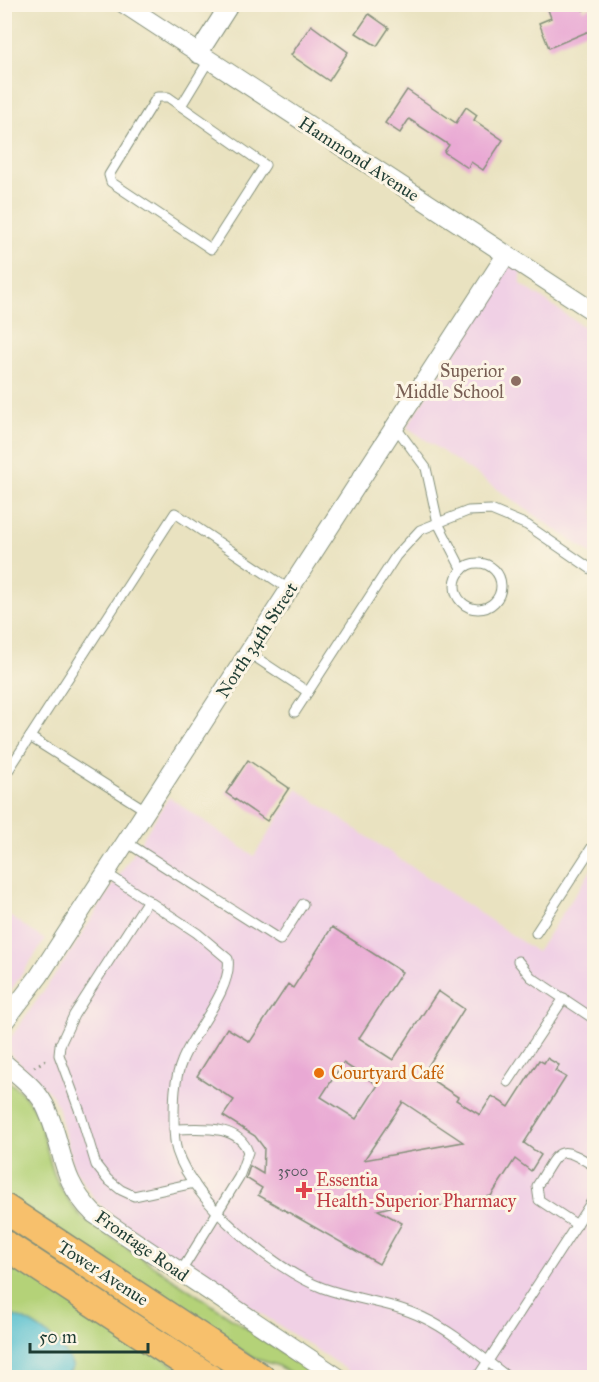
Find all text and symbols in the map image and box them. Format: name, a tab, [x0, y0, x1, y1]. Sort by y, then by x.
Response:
street label: Hammond Avenue	[295, 112, 423, 206]
place label: Superior Middle School	[395, 360, 504, 403]
marker: Superior Middle School	[509, 374, 523, 388]
street label: North 34th Street	[211, 578, 303, 702]
place label: Courtyard Café	[331, 1062, 445, 1084]
marker: Courtyard Café	[312, 1066, 326, 1080]
house number: 3500	[278, 1162, 308, 1180]
place label: Essentia Health-Superior Pharmacy	[316, 1169, 517, 1212]
marker: Essentia Health-Superior Pharmacy	[297, 1183, 311, 1197]
street label: Frontage Road	[90, 1206, 193, 1287]
street label: Tower Avenue	[53, 1236, 153, 1310]
scale bar	[30, 1316, 148, 1354]
text: 50 m	[39, 1326, 77, 1348]

